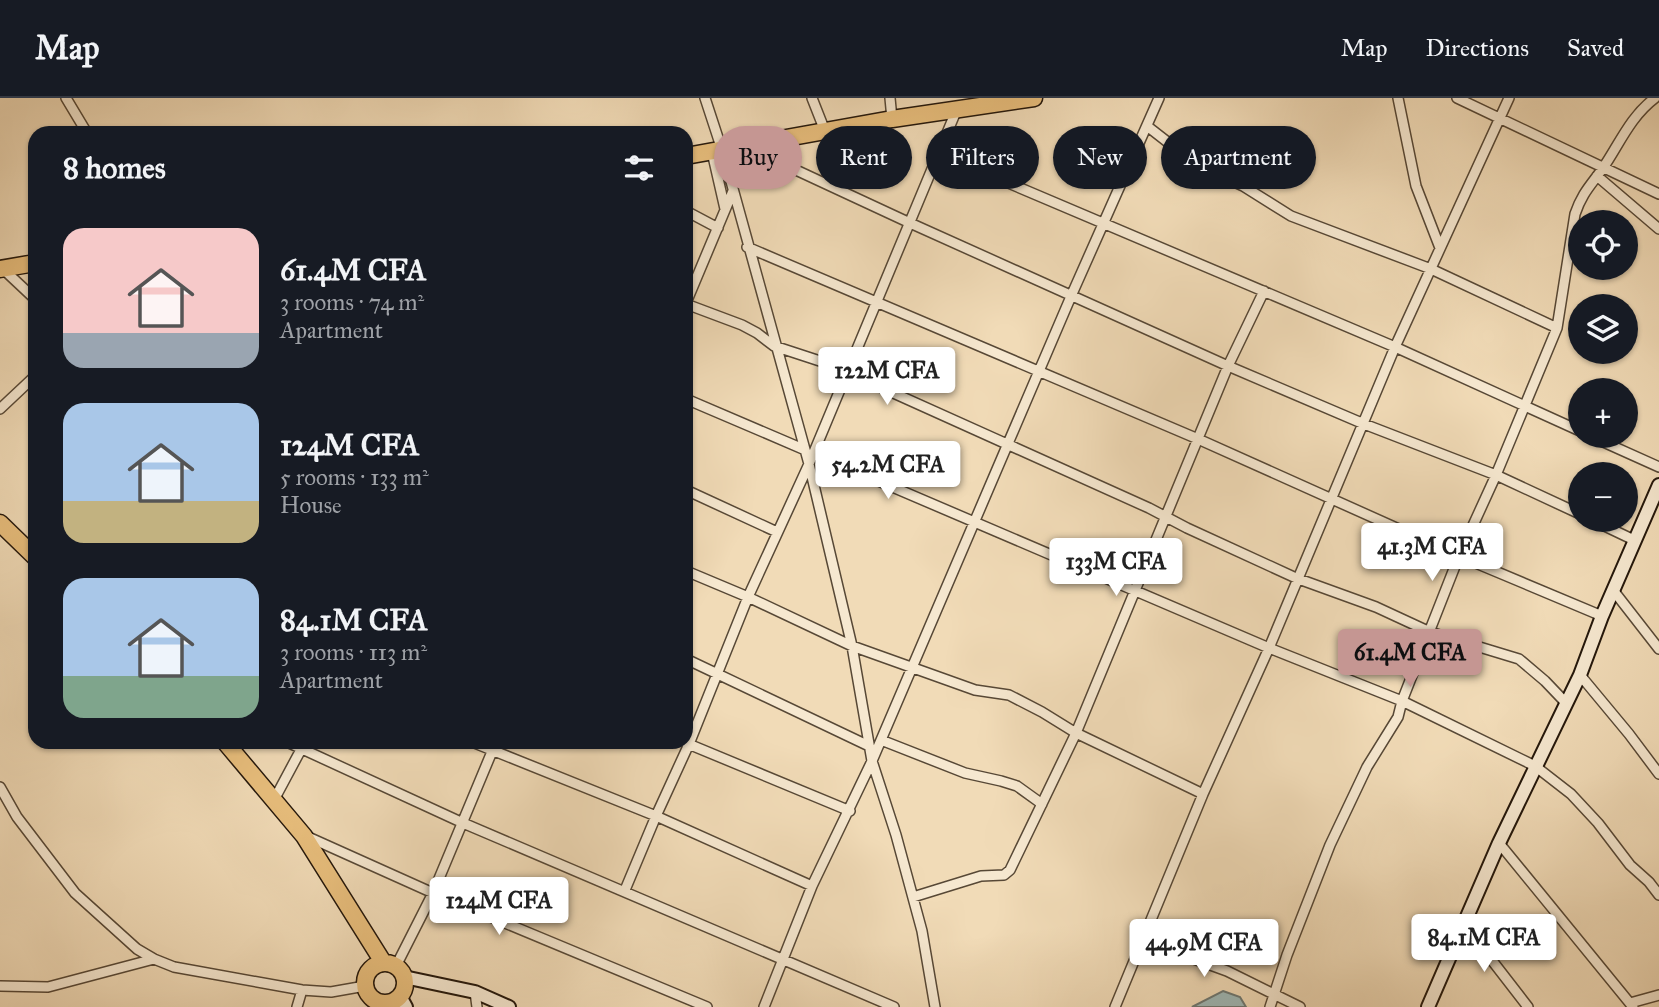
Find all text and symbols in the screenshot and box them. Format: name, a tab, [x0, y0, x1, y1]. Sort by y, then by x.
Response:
text: Map	[35, 28, 99, 68]
text: Map	[1341, 33, 1388, 63]
text: Directions	[1426, 33, 1529, 63]
text: Saved	[1567, 33, 1624, 63]
chip: Buy	[714, 126, 802, 189]
chip: Rent	[816, 126, 912, 189]
chip: Filters	[926, 126, 1039, 189]
chip: New	[1053, 126, 1147, 189]
chip: Apartment	[1161, 126, 1316, 189]
icon: filters	[620, 149, 658, 187]
text: 8 homes	[63, 150, 166, 186]
map controls	[1568, 210, 1638, 532]
button: locate	[1568, 210, 1638, 280]
text: 61.4M CFA	[280, 252, 426, 288]
icon: home	[119, 256, 203, 340]
text: 3 rooms · 74 m²	[280, 288, 424, 316]
button: layers	[1568, 294, 1638, 364]
text: Apartment	[280, 316, 383, 344]
pin: 122M CFA	[815, 348, 959, 407]
text: 122M CFA	[834, 356, 940, 384]
button: +	[1568, 378, 1638, 448]
text: 124M CFA	[280, 427, 420, 463]
icon: home	[119, 431, 203, 515]
pin: 54.2M CFA	[808, 442, 968, 501]
text: 54.2M CFA	[831, 450, 945, 478]
button: −	[1568, 462, 1638, 532]
text: 5 rooms · 133 m²	[280, 463, 429, 491]
text: House	[280, 491, 342, 519]
pin: 41.3M CFA	[1352, 524, 1512, 583]
text: 41.3M CFA	[1377, 532, 1487, 560]
pin: 133M CFA	[1044, 538, 1188, 598]
text: 133M CFA	[1065, 547, 1167, 575]
text: 84.1M CFA	[280, 602, 428, 638]
icon: home	[119, 606, 203, 690]
pin: 61.4M CFA	[1330, 630, 1490, 689]
text: 3 rooms · 113 m²	[280, 638, 427, 666]
text: 61.4M CFA	[1354, 638, 1466, 666]
text: Apartment	[280, 666, 383, 694]
pin: 124M CFA	[427, 878, 571, 937]
text: 124M CFA	[446, 886, 552, 914]
pin: 84.1M CFA	[1404, 914, 1564, 974]
pin: 44.9M CFA	[1124, 920, 1284, 979]
text: 84.1M CFA	[1427, 923, 1541, 951]
text: 44.9M CFA	[1145, 928, 1263, 956]

